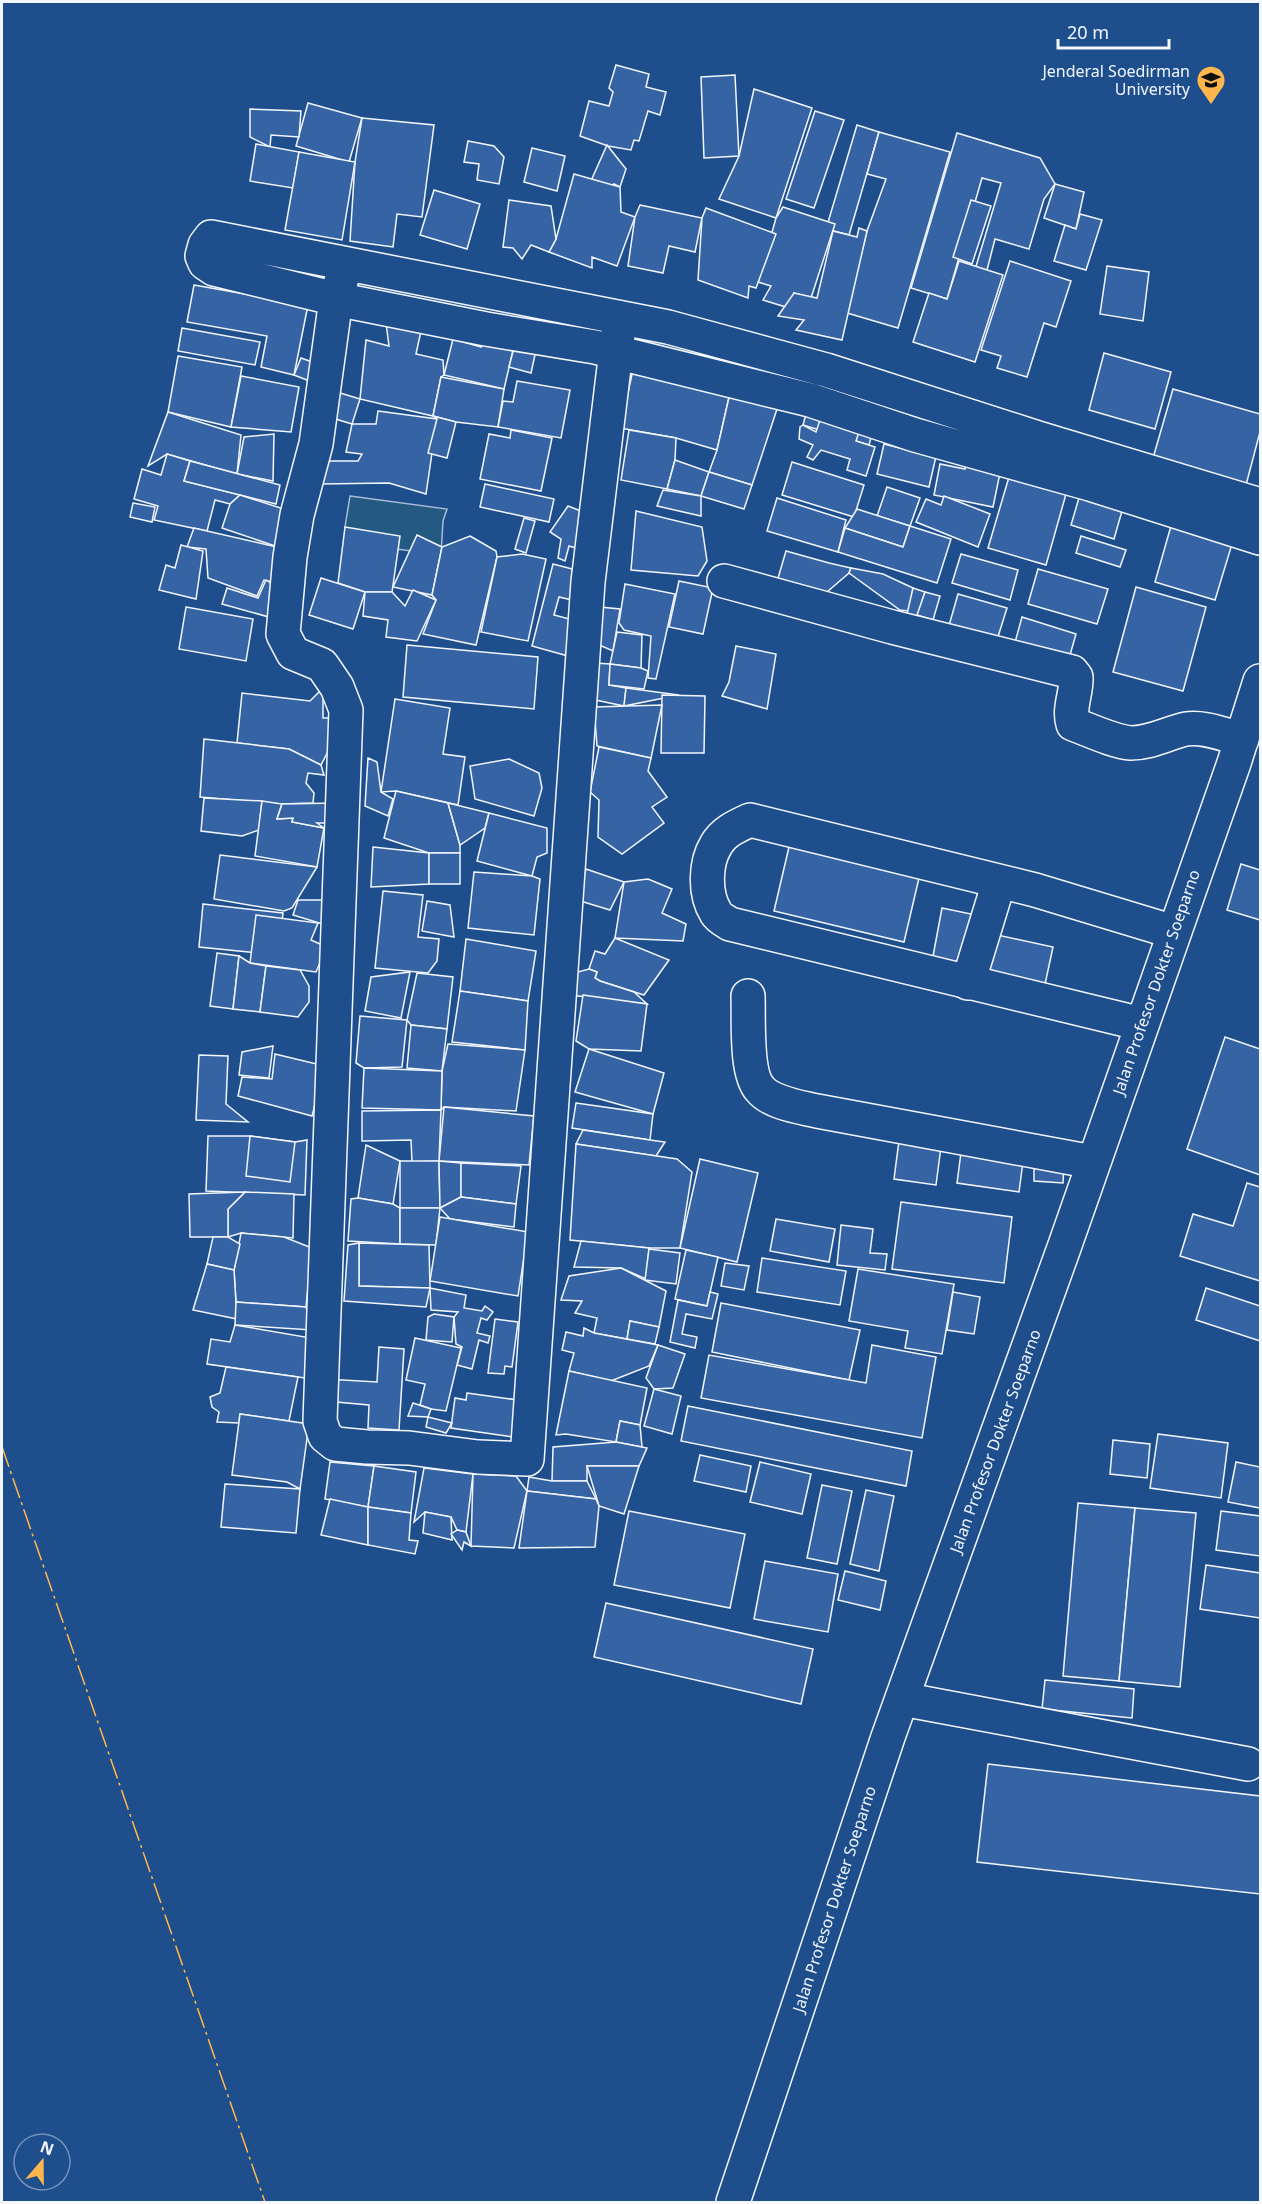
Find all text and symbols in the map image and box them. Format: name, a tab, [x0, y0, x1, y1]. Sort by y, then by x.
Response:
scale bar	[1058, 12, 1169, 50]
text: 20 m	[1067, 20, 1109, 44]
place label: Jenderal Soedirman University	[1040, 60, 1191, 100]
school or university icon: Jenderal Soedirman University	[1195, 64, 1227, 106]
street label: Jalan Profesor Dokter Soeparno	[1106, 866, 1205, 1099]
street label: Jalan Profesor Dokter Soeparno	[943, 1326, 1046, 1558]
street label: Jalan Profesor Dokter Soeparno	[786, 1783, 881, 2017]
north arrow	[12, 2132, 72, 2192]
text: N	[37, 2135, 57, 2160]

